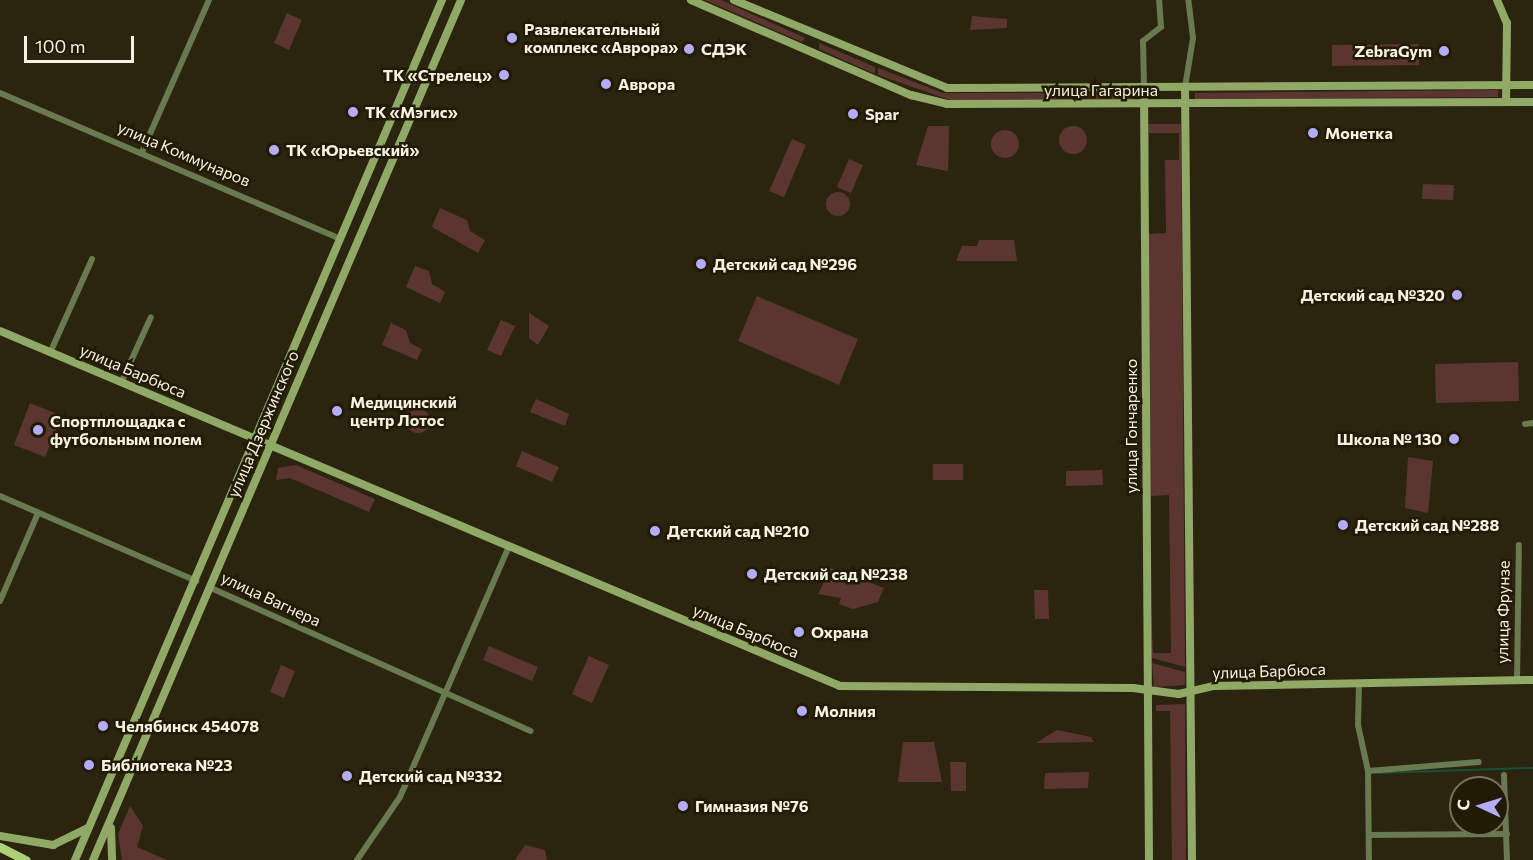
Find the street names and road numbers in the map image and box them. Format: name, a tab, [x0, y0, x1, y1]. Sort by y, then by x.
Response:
street label: улица Гагарина	[1044, 80, 1158, 100]
street label: улица Коммунаров	[115, 117, 253, 191]
street label: улица Барбюса	[77, 340, 189, 402]
street label: улица Дзержинского	[223, 348, 303, 500]
street label: улица Гончаренко	[1121, 359, 1141, 493]
street label: улица Фрунзе	[1493, 560, 1513, 664]
street label: улица Вагнера	[218, 568, 324, 630]
street label: улица Барбюса	[690, 600, 802, 662]
street label: улица Барбюса	[1212, 659, 1326, 683]

